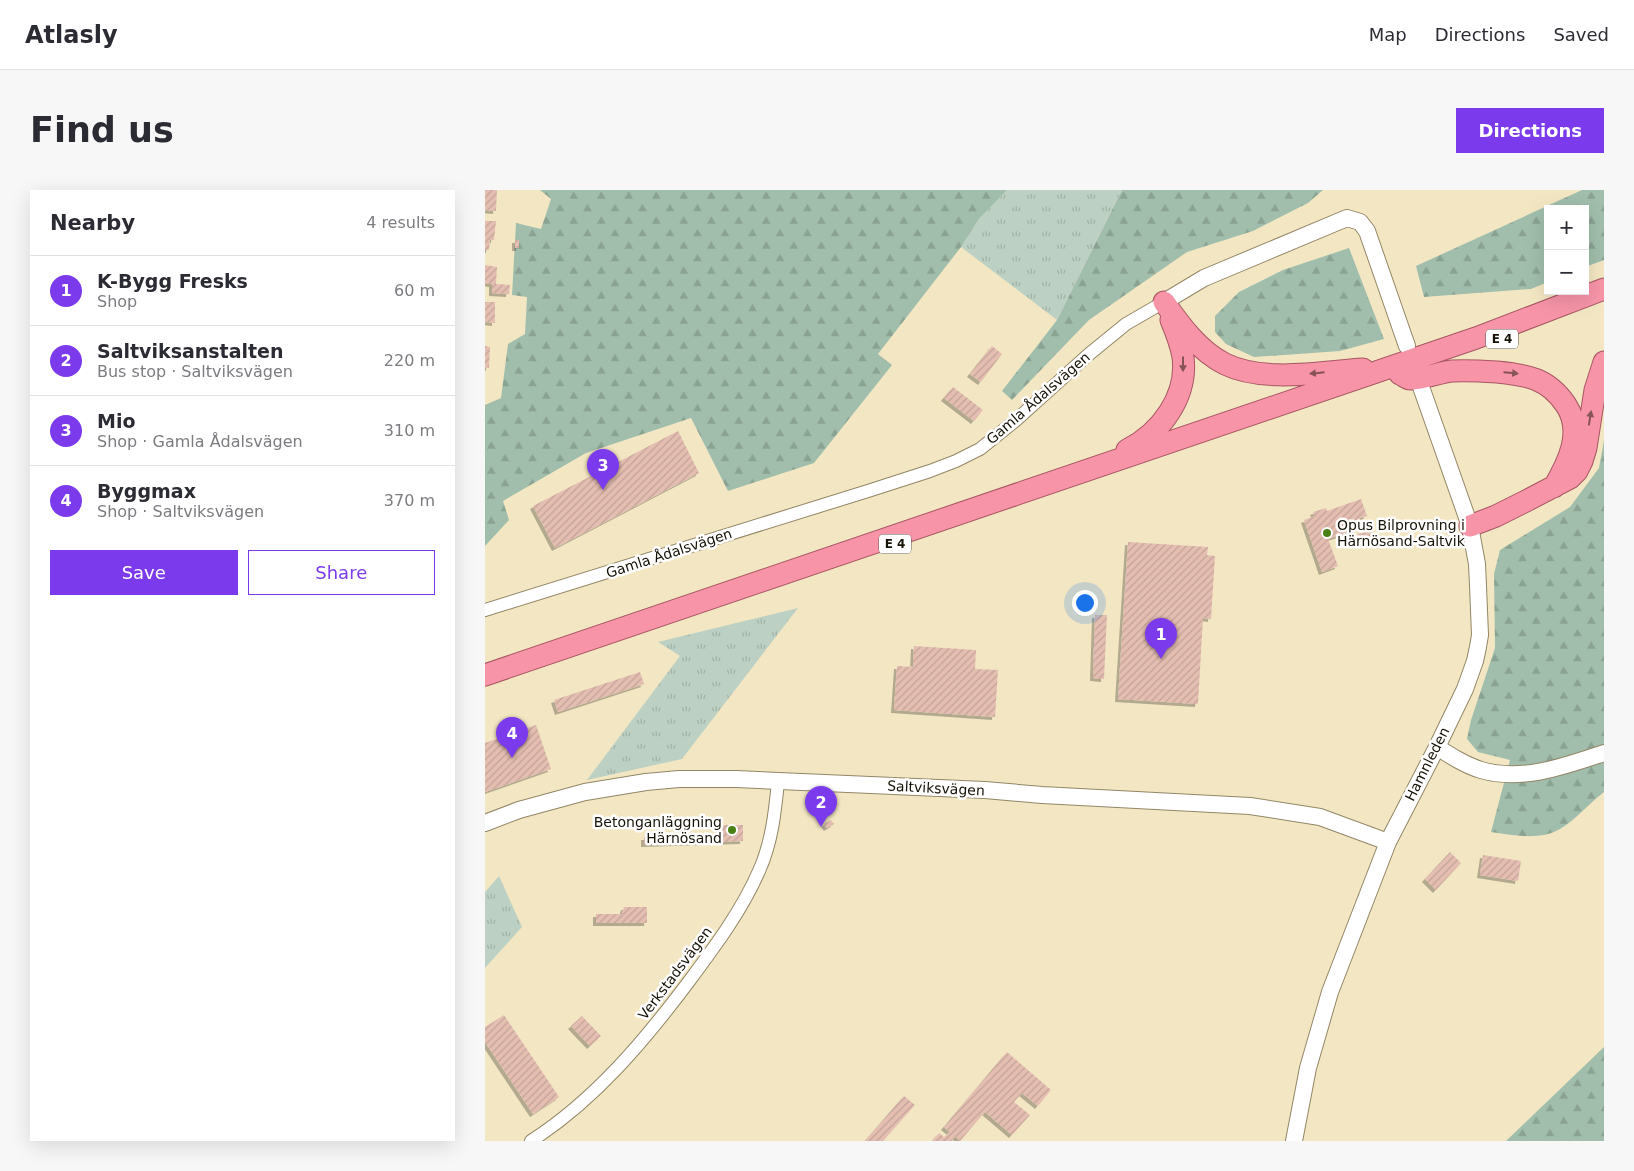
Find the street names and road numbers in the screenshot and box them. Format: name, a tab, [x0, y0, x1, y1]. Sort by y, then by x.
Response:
road number: E 4	[1486, 330, 1518, 348]
street label: Gamla Ådalsvägen	[983, 349, 1093, 447]
street label: Gamla Ådalsvägen	[604, 525, 734, 581]
road number: E 4	[879, 534, 911, 554]
street label: Hamnleden	[1402, 725, 1452, 803]
street label: Saltviksvägen	[887, 777, 985, 799]
street label: Verkstadsvägen	[635, 924, 715, 1022]

